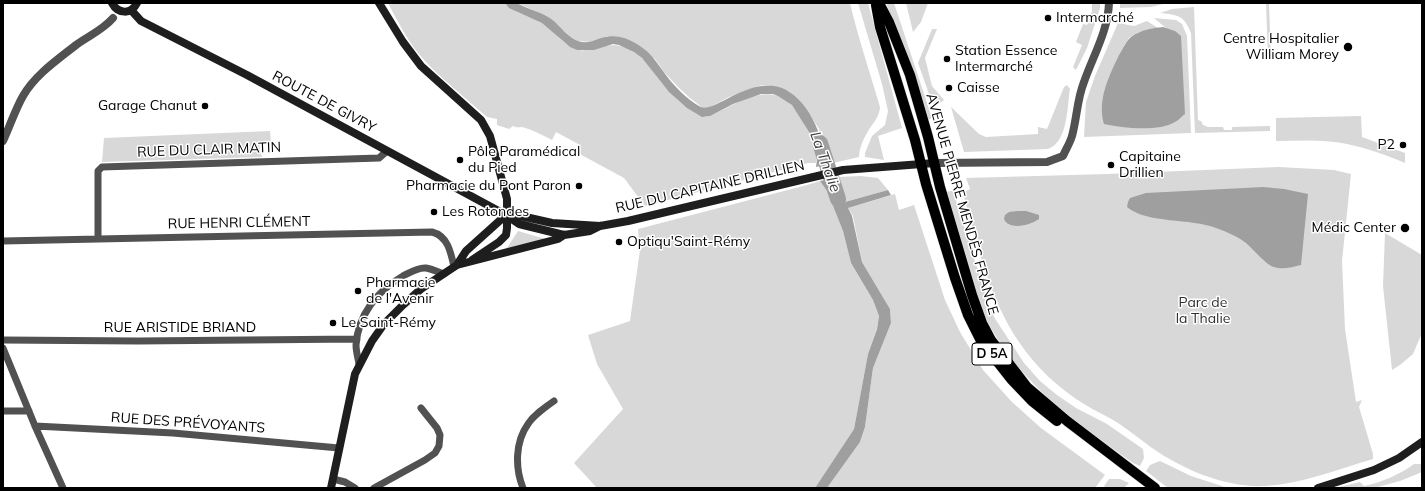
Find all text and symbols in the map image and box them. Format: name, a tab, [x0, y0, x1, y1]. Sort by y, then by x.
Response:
place label: Intermarché	[1056, 10, 1134, 26]
marker: Intermarché	[1043, 13, 1053, 23]
place label: Centre Hospitalier William Morey	[1223, 31, 1339, 64]
marker: Centre Hospitalier William Morey	[1342, 41, 1354, 53]
place label: Station Essence Intermarché	[955, 43, 1057, 76]
marker: Station Essence Intermarché	[942, 54, 952, 64]
street label: ROUTE DE GIVRY	[269, 68, 379, 136]
place label: Caisse	[957, 80, 1000, 96]
marker: Caisse	[944, 83, 954, 93]
street label: AVENUE PIERRE MENDÈS FRANCE	[922, 91, 1002, 317]
place label: Garage Chanut	[98, 98, 197, 114]
marker: Garage Chanut	[200, 101, 210, 111]
water label: La Thalie	[806, 129, 844, 195]
place label: P2	[1377, 137, 1395, 153]
street label: RUE DU CLAIR MATIN	[137, 139, 281, 161]
marker: P2	[1398, 140, 1408, 150]
place label: Pôle Paramédical du Pied	[468, 144, 580, 176]
place label: Capitaine Drillien	[1119, 149, 1181, 182]
marker: Pôle Paramédical du Pied	[455, 155, 465, 165]
street label: RUE DU CAPITAINE DRILLIEN	[614, 157, 806, 217]
marker: Capitaine Drillien	[1106, 160, 1116, 170]
place label: Pharmacie du Pont Paron	[406, 178, 571, 194]
marker: Pharmacie du Pont Paron	[574, 181, 584, 191]
place label: Les Rotondes	[442, 204, 529, 220]
marker: Les Rotondes	[429, 207, 439, 217]
street label: RUE HENRI CLÉMENT	[167, 213, 311, 233]
place label: Médic Center	[1312, 220, 1396, 236]
marker: Médic Center	[1399, 222, 1411, 234]
place label: Optiqu'Saint-Rémy	[627, 234, 750, 250]
marker: Optiqu'Saint-Rémy	[614, 237, 624, 247]
place label: Pharmacie de l'Avenir	[366, 275, 435, 308]
marker: Pharmacie de l'Avenir	[353, 286, 363, 296]
park label: Parc de la Thalie	[1176, 295, 1230, 328]
place label: Le Saint-Rémy	[341, 315, 436, 331]
marker: Le Saint-Rémy	[328, 318, 338, 328]
street label: RUE ARISTIDE BRIAND	[104, 320, 256, 336]
road number: D 5A	[972, 343, 1012, 365]
street label: RUE DES PRÉVOYANTS	[110, 409, 266, 437]

